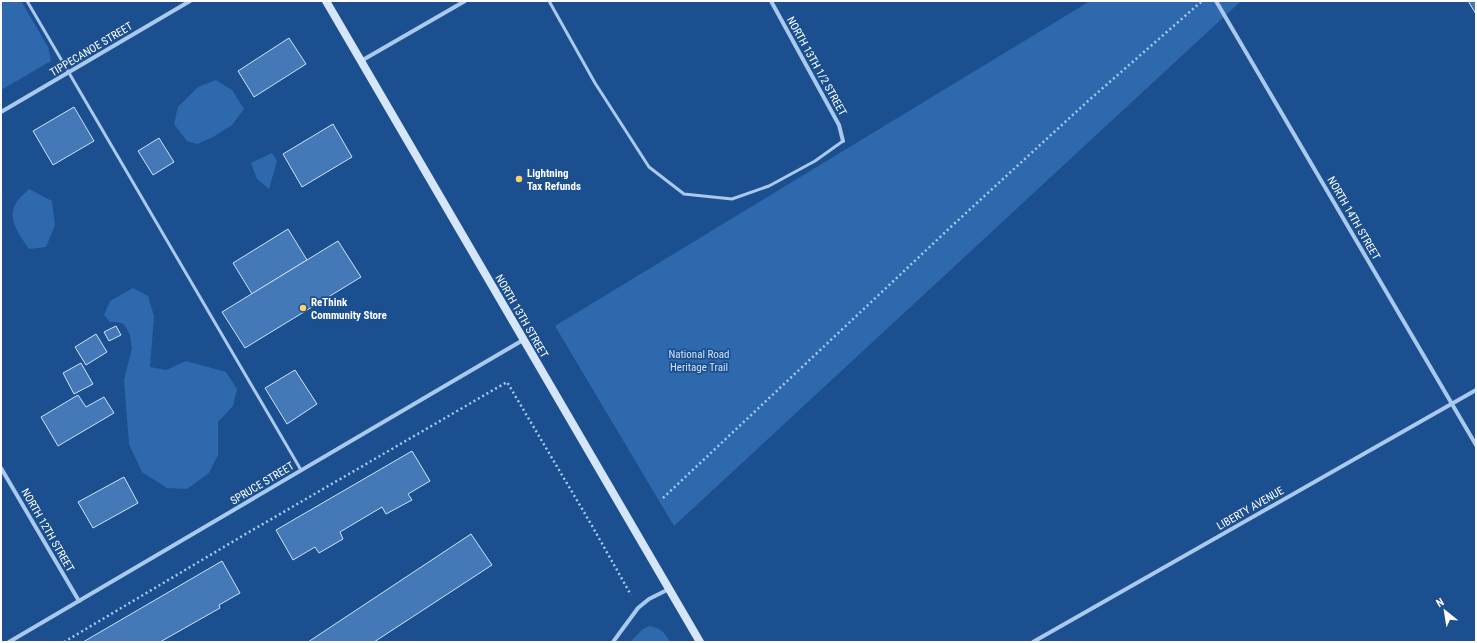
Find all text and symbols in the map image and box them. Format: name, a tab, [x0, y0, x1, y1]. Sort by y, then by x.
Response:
street label: NORTH 13TH 1/2 STREET	[784, 14, 849, 118]
street label: TIPPECANOE STREET	[48, 19, 135, 79]
place label: Lightning Tax Refunds	[527, 167, 581, 193]
marker: Lightning Tax Refunds	[514, 174, 524, 184]
street label: NORTH 14TH STREET	[1324, 174, 1383, 262]
street label: NORTH 13TH STREET	[492, 272, 551, 360]
place label: ReThink Community Store	[311, 296, 387, 322]
marker: ReThink Community Store	[298, 303, 308, 313]
park label: National Road Heritage Trail	[668, 348, 730, 374]
street label: SPRUCE STREET	[228, 459, 297, 508]
street label: LIBERTY AVENUE	[1215, 484, 1286, 533]
street label: NORTH 12TH STREET	[18, 486, 77, 574]
north arrow	[1425, 591, 1465, 631]
text: N	[1434, 595, 1447, 610]

